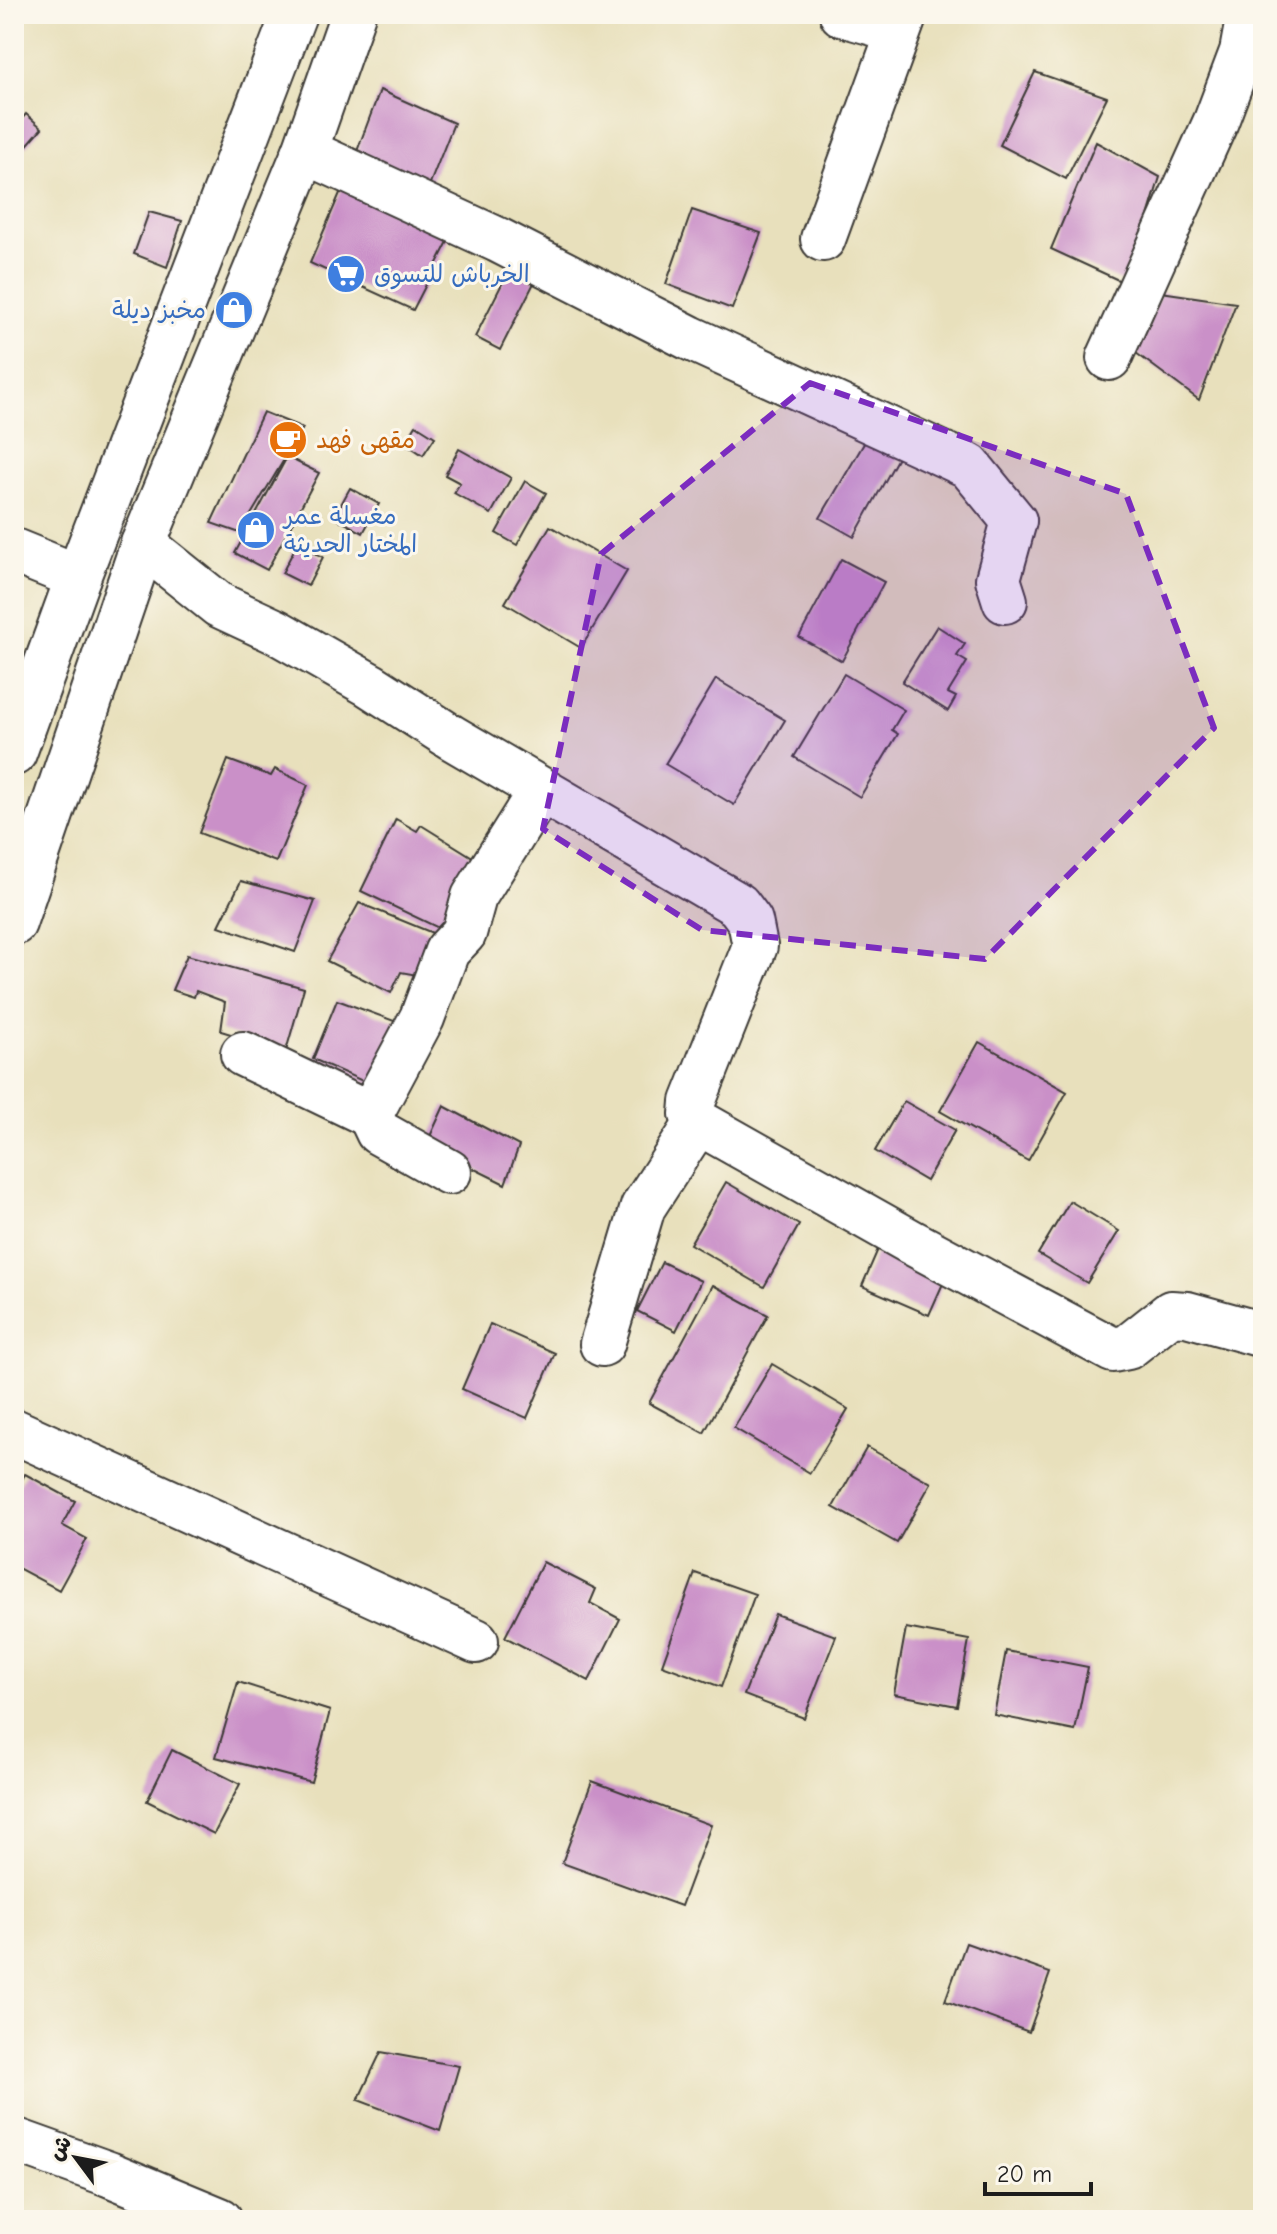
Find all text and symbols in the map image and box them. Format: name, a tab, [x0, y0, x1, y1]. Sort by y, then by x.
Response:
supermarket icon: الخرباش للتسوق	[325, 253, 367, 295]
place label: الخرباش للتسوق	[374, 260, 530, 290]
shop icon: مخبز ديلة	[213, 289, 255, 331]
place label: مخبز ديلة	[112, 296, 206, 324]
cafe icon: مقهى فهد	[267, 419, 309, 461]
place label: مقهى فهد	[316, 426, 415, 455]
place label: مغسلة عمر المختار الحديثة	[282, 502, 417, 558]
shop icon: مغسلة عمر المختار الحديثة	[235, 509, 277, 551]
north arrow	[36, 2118, 116, 2198]
text: ش	[42, 2131, 77, 2165]
scale bar	[985, 2146, 1091, 2196]
text: 20 m	[997, 2160, 1052, 2188]

